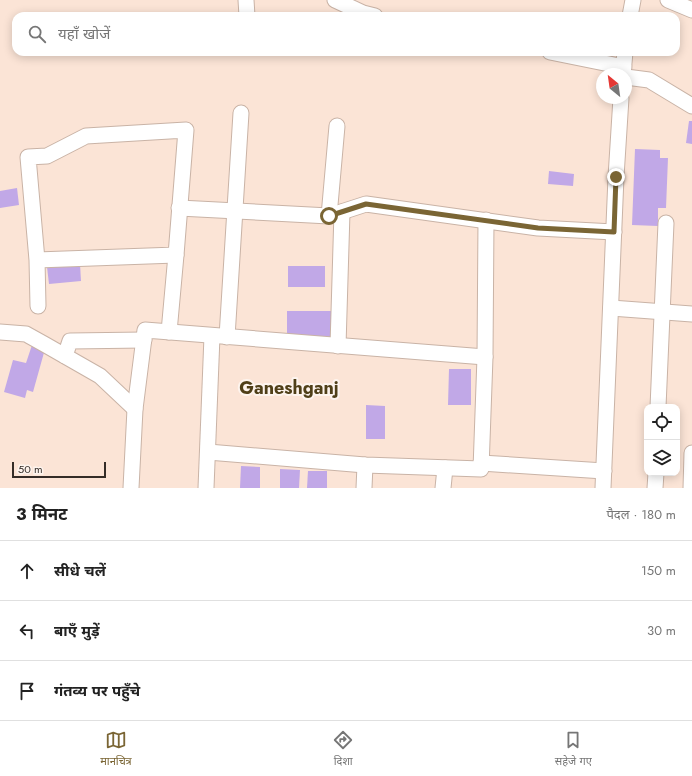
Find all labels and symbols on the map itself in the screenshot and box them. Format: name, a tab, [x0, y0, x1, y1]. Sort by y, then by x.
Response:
north arrow	[596, 68, 632, 104]
route end	[607, 168, 625, 186]
route start	[320, 207, 338, 225]
district label: Ganeshganj	[239, 375, 339, 401]
scale bar	[12, 460, 106, 479]

